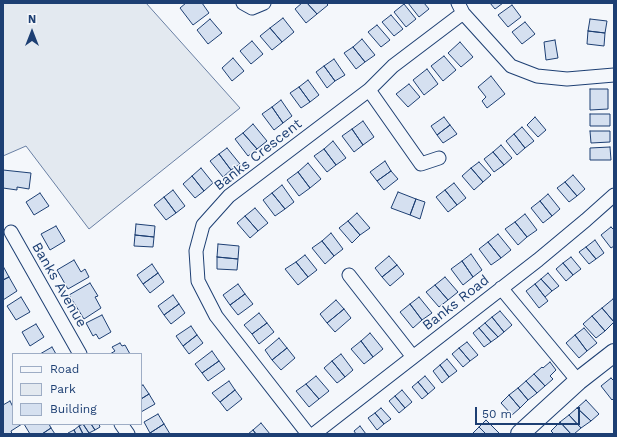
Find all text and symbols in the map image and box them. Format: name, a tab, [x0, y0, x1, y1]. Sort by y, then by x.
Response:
north arrow	[12, 12, 52, 52]
text: N	[28, 13, 36, 26]
street label: Banks Crescent	[211, 116, 305, 194]
street label: Banks Avenue	[28, 240, 90, 330]
street label: Banks Road	[419, 272, 493, 334]
legend	[12, 353, 142, 425]
text: Road	[50, 362, 79, 376]
text: Park	[50, 382, 76, 396]
scale bar	[477, 399, 582, 425]
text: Building	[50, 402, 97, 416]
text: 50 m	[482, 407, 512, 421]

